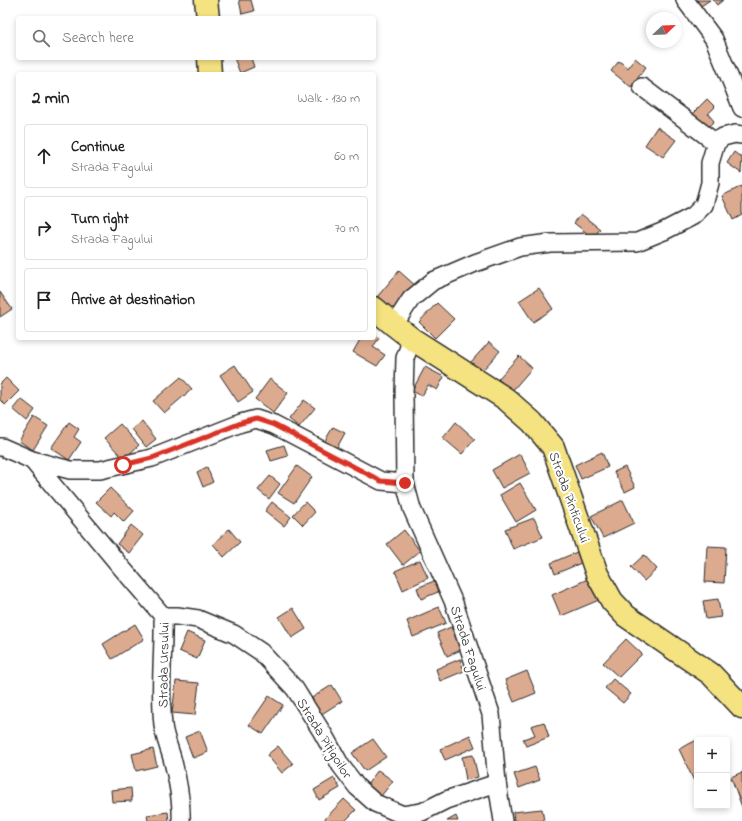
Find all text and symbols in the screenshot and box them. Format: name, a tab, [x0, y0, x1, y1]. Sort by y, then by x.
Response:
north arrow	[646, 12, 682, 48]
search box	[16, 16, 376, 60]
icon: search	[30, 27, 52, 49]
text: Search here	[62, 27, 134, 49]
text: 2 min	[32, 86, 69, 111]
text: Walk · 130 m	[297, 89, 360, 108]
text: Continue	[71, 136, 125, 158]
icon: ahead	[33, 145, 55, 167]
text: 60 m	[334, 147, 359, 166]
text: Strada Fagului	[71, 158, 153, 177]
text: Turn right	[71, 208, 129, 230]
icon: right	[33, 217, 55, 239]
text: 70 m	[335, 219, 359, 238]
text: Strada Fagului	[71, 230, 153, 249]
icon: arrive	[33, 289, 55, 311]
text: Arrive at destination	[71, 289, 195, 311]
street label: Strada Pinticului	[542, 449, 595, 546]
route start	[114, 456, 132, 474]
route end	[396, 474, 414, 492]
street label: Strada Fagului	[443, 603, 491, 694]
street label: Strada Ursului	[153, 622, 176, 708]
street label: Strada Pițigoilor	[290, 694, 357, 784]
map controls	[694, 737, 730, 809]
button: +	[694, 737, 730, 773]
button: −	[694, 773, 730, 809]

